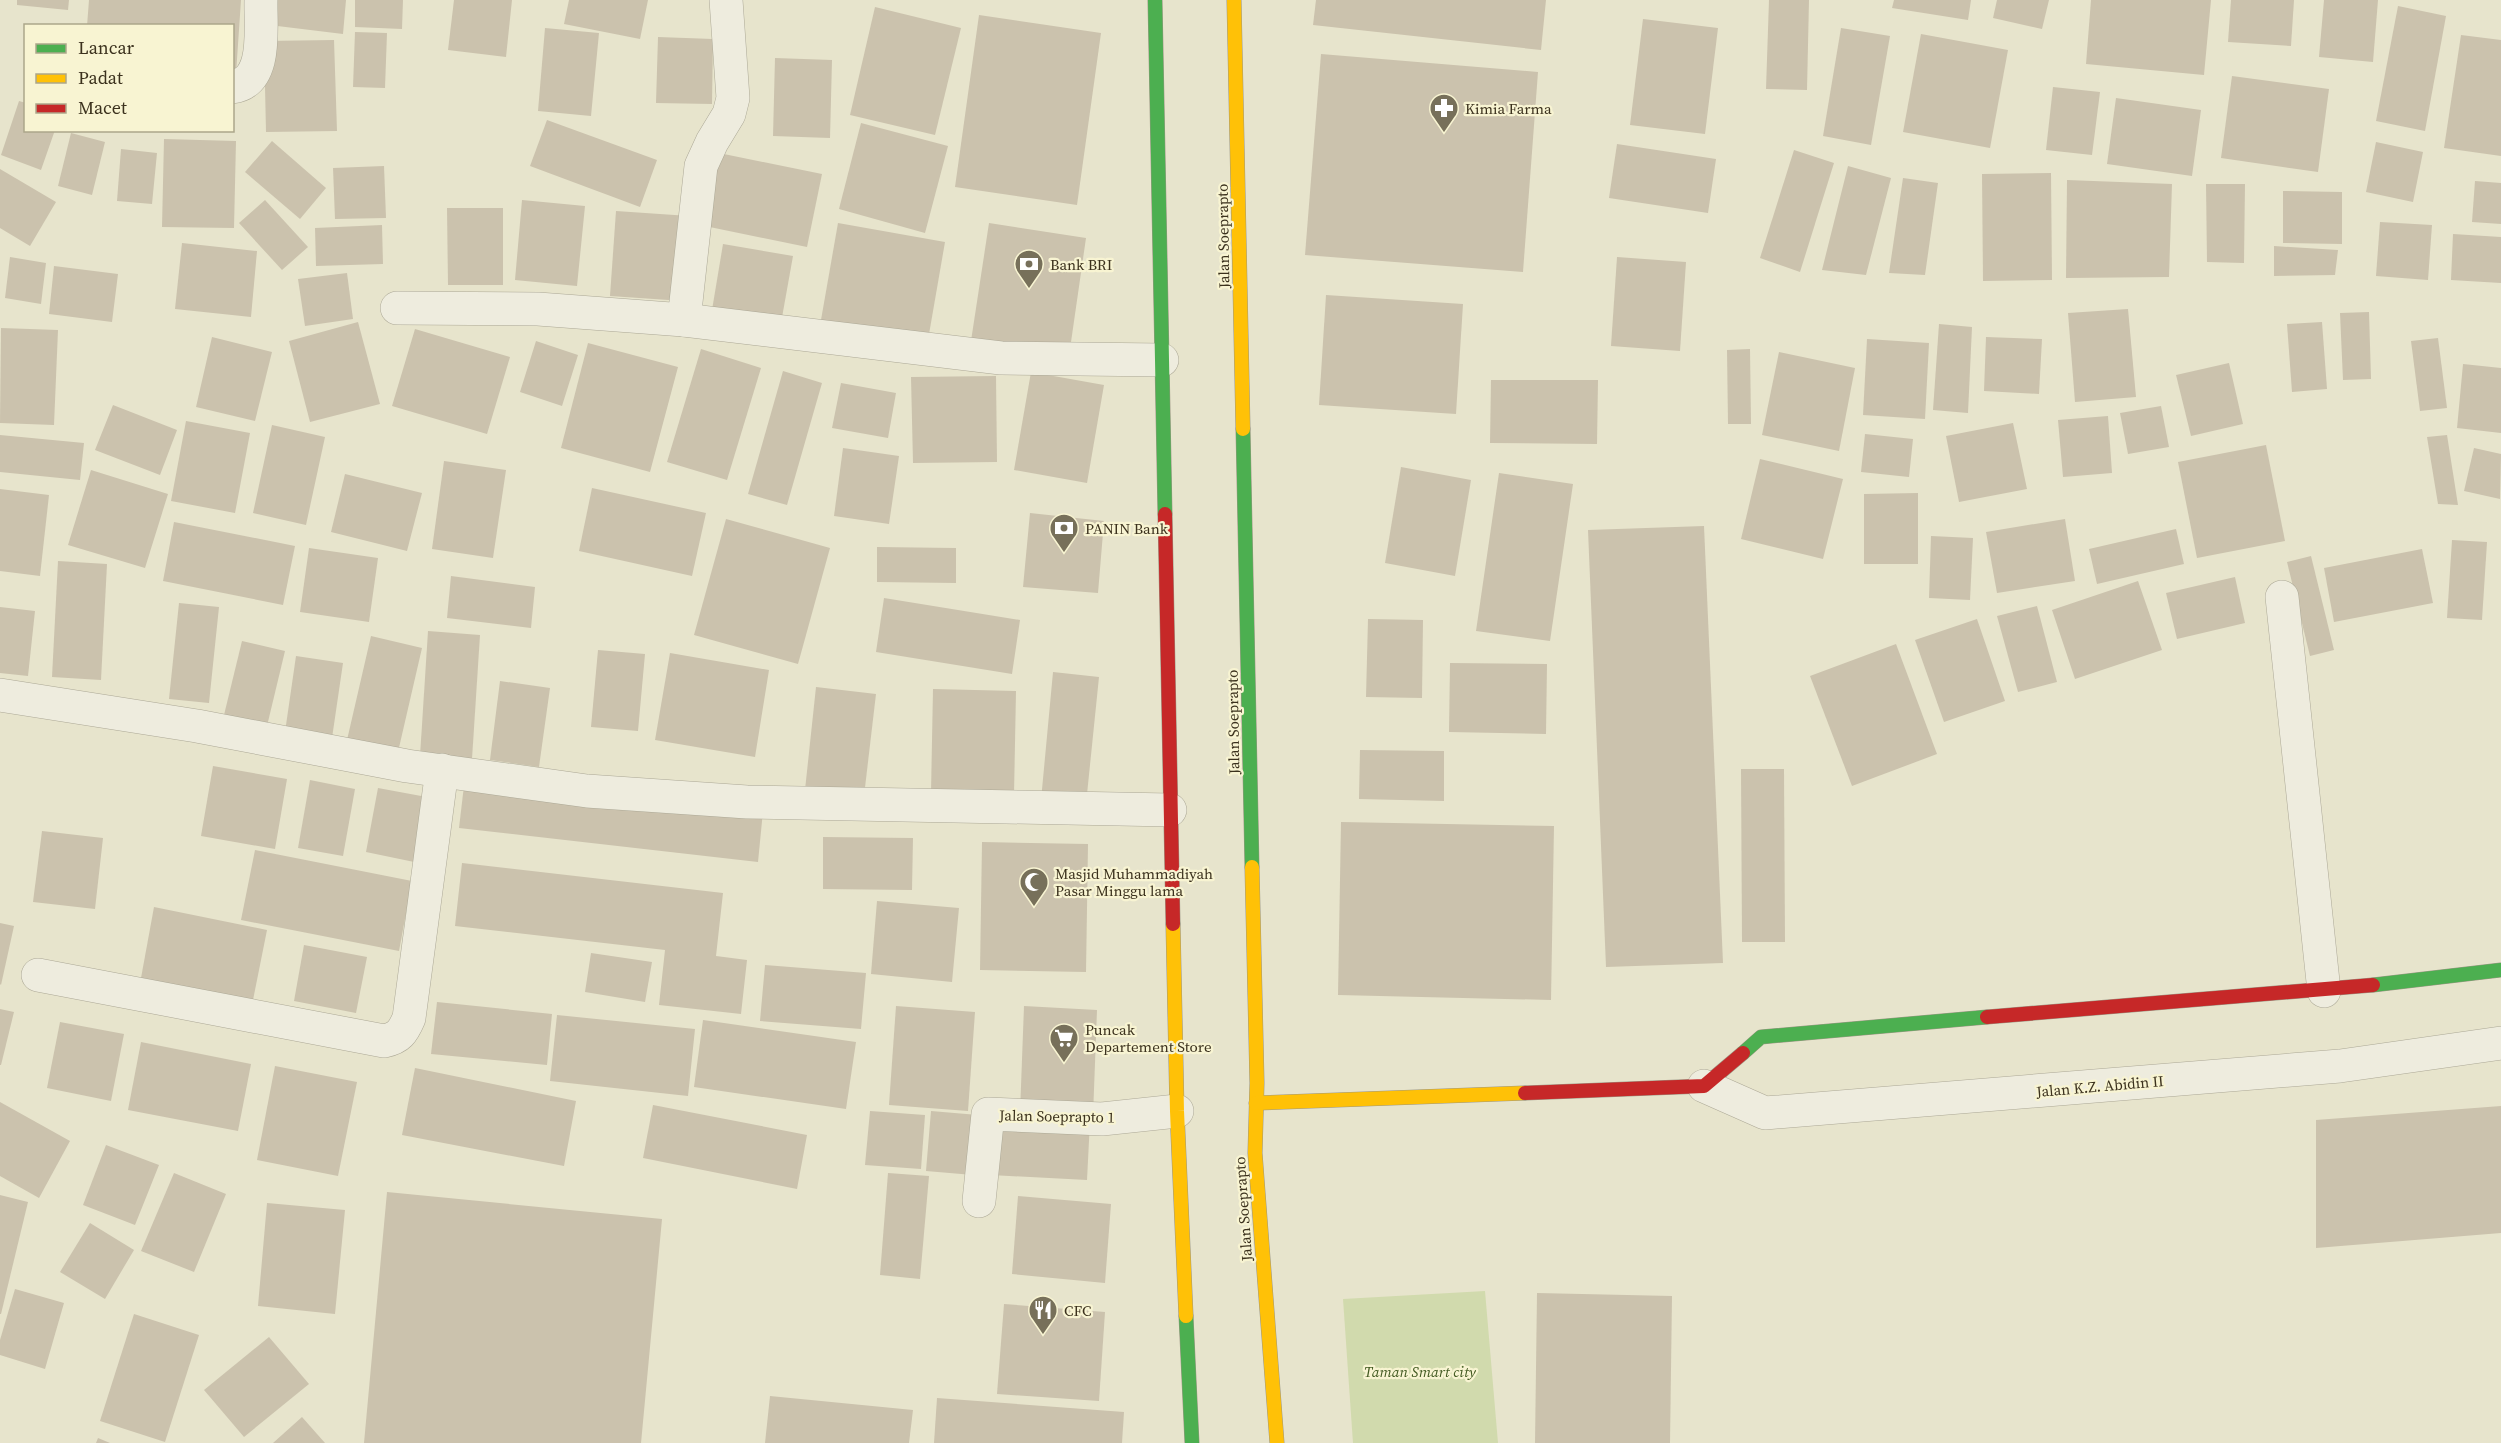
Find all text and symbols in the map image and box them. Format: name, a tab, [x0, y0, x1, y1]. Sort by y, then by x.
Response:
legend	[24, 24, 234, 132]
text: Lancar	[78, 35, 135, 60]
text: Padat	[78, 65, 123, 90]
pharmacy icon: Kimia Farma	[1428, 92, 1460, 134]
text: Macet	[78, 95, 127, 120]
place label: Kimia Farma	[1465, 98, 1552, 119]
street label: Jalan Soeprapto	[1212, 183, 1234, 290]
bank icon: Bank BRI	[1013, 248, 1045, 290]
place label: Bank BRI	[1050, 254, 1112, 275]
bank icon: PANIN Bank	[1048, 512, 1080, 554]
place label: PANIN Bank	[1085, 518, 1169, 539]
street label: Jalan Soeprapto	[1222, 669, 1244, 776]
place label: Masjid Muhammadiyah Pasar Minggu lama	[1055, 863, 1213, 901]
mosque icon: Masjid Muhammadiyah Pasar Minggu lama	[1018, 866, 1050, 908]
place label: Puncak Departement Store	[1085, 1019, 1212, 1057]
supermarket icon: Puncak Departement Store	[1048, 1022, 1080, 1064]
street label: Jalan K.Z. Abidin II	[2034, 1070, 2165, 1102]
street label: Jalan Soeprapto 1	[998, 1104, 1115, 1128]
street label: Jalan Soeprapto	[1229, 1156, 1257, 1263]
restaurant icon: CFC	[1027, 1294, 1059, 1336]
place label: CFC	[1064, 1300, 1091, 1321]
park label: Taman Smart city	[1364, 1361, 1477, 1382]

